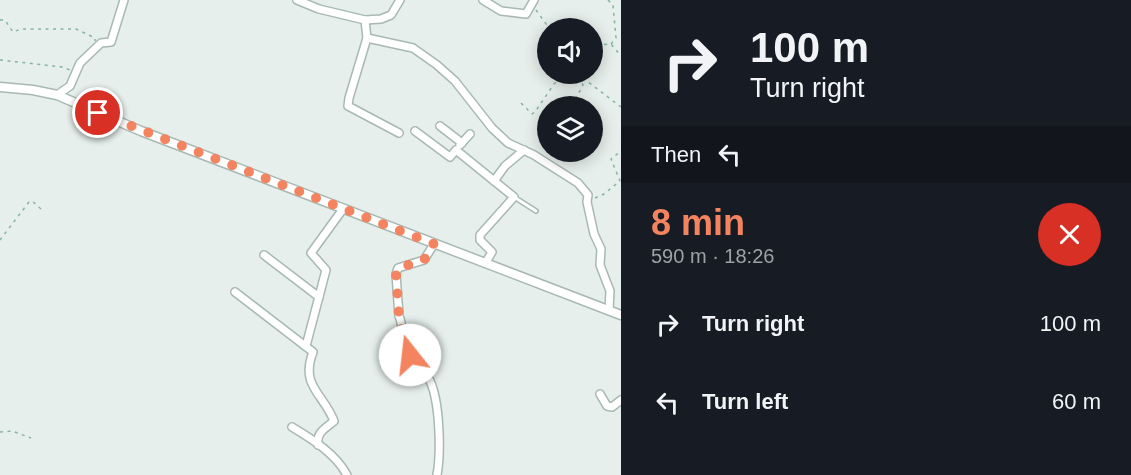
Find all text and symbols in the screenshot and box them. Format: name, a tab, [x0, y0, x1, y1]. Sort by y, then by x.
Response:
map controls	[537, 18, 603, 162]
button: sound	[537, 18, 603, 84]
icon: right	[651, 24, 729, 102]
text: 100 m	[750, 24, 869, 71]
text: Turn right	[750, 73, 865, 103]
pin	[72, 87, 123, 138]
icon: arrive	[81, 96, 114, 129]
button: layers	[537, 96, 603, 162]
icon: left	[713, 138, 746, 171]
text: Then	[651, 142, 701, 167]
text: 8 min	[651, 202, 745, 243]
button: close	[1038, 203, 1101, 266]
text: 590 m · 18:26	[651, 245, 774, 267]
icon: right	[651, 308, 684, 341]
text: Turn right	[702, 311, 804, 336]
text: 100 m	[1040, 311, 1101, 336]
position arrow	[378, 323, 442, 387]
icon: left	[651, 386, 684, 419]
text: Turn left	[702, 389, 788, 414]
text: 60 m	[1052, 389, 1101, 414]

